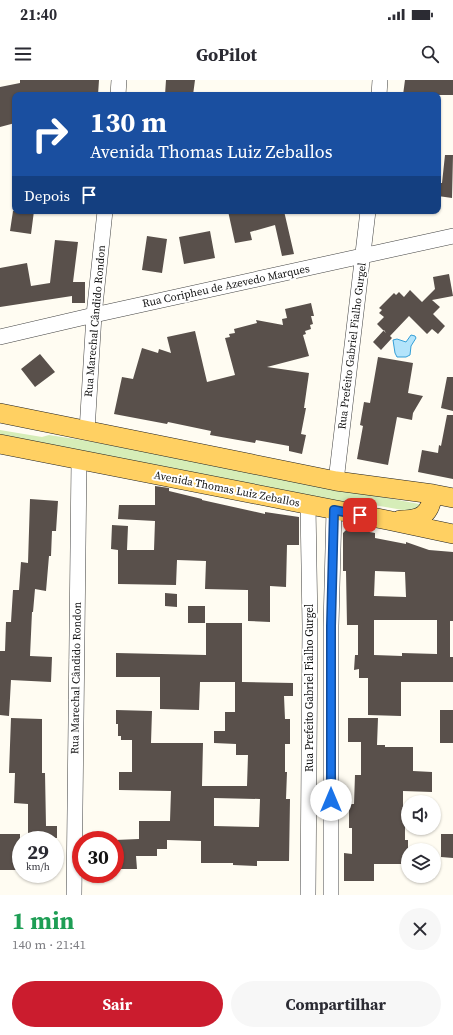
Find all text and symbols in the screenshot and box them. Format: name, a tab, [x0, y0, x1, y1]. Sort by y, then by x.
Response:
text: 21:40	[20, 4, 57, 25]
text: GoPilot	[196, 42, 257, 67]
icon: menu	[12, 43, 34, 65]
icon: search	[419, 43, 441, 65]
text: 130 m	[90, 103, 167, 141]
icon: right	[24, 108, 76, 160]
text: Avenida Thomas Luiz Zeballos	[90, 139, 332, 164]
icon: arrive	[78, 184, 100, 206]
text: Depois	[24, 185, 70, 206]
street label: Rua Marechal Cândido Rondon	[81, 244, 109, 398]
street label: Rua Coripheu de Azevedo Marques	[141, 261, 311, 311]
street label: Rua Prefeito Gabriel Fialho Gurgel	[334, 262, 370, 430]
street label: Avenida Thomas Luiz Zeballos	[153, 468, 301, 511]
pin	[343, 498, 377, 532]
icon: arrive	[349, 504, 371, 526]
street label: Rua Marechal Cândido Rondon	[67, 601, 85, 754]
street label: Rua Prefeito Gabriel Fialho Gurgel	[302, 604, 317, 772]
position arrow	[310, 779, 352, 821]
map controls	[401, 795, 441, 883]
button: sound	[401, 795, 441, 835]
speed limit sign: 30	[72, 831, 124, 883]
text: 29	[27, 838, 49, 866]
button: layers	[401, 843, 441, 883]
text: km/h	[26, 860, 50, 873]
text: 1 min	[12, 904, 74, 937]
button: close	[399, 908, 441, 950]
text: 140 m · 21:41	[12, 936, 86, 953]
button: Sair	[12, 981, 223, 1027]
button: Compartilhar	[231, 981, 441, 1027]

